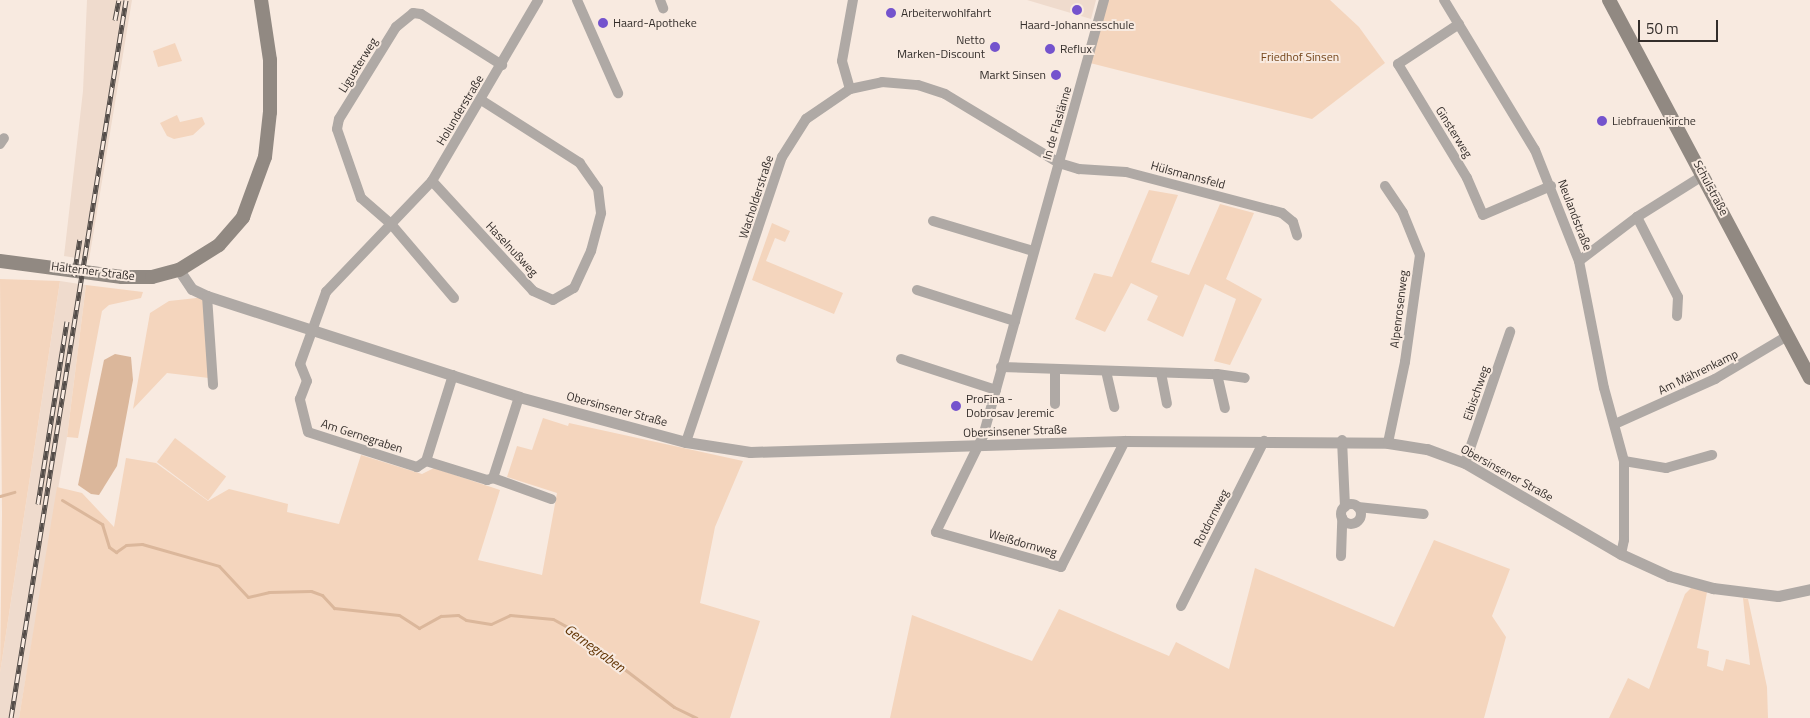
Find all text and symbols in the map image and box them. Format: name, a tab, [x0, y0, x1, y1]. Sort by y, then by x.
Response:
marker: Haard-Johannesschule	[1071, 4, 1083, 16]
place label: Arbeiterwohlfahrt	[901, 6, 991, 20]
marker: Arbeiterwohlfahrt	[885, 7, 897, 19]
scale bar	[1640, 10, 1720, 42]
place label: Haard-Apotheke	[613, 16, 697, 30]
marker: Haard-Apotheke	[597, 17, 609, 29]
text: 50 m	[1646, 17, 1679, 40]
place label: Haard-Johannesschule	[1020, 18, 1134, 32]
place label: Netto Marken-Discount	[897, 33, 985, 61]
street label: Ligusterweg	[335, 35, 381, 95]
marker: Netto Marken-Discount	[989, 41, 1001, 53]
place label: Reflux	[1060, 42, 1092, 56]
marker: Reflux	[1044, 43, 1056, 55]
park label: Friedhof Sinsen	[1261, 50, 1339, 64]
place label: Markt Sinsen	[979, 68, 1046, 82]
marker: Markt Sinsen	[1050, 69, 1062, 81]
street label: Holunderstraße	[433, 72, 487, 148]
street label: In de Flaslänne	[1040, 85, 1074, 161]
street label: Ginsterweg	[1433, 104, 1475, 160]
place label: Liebfrauenkirche	[1612, 114, 1696, 128]
marker: Liebfrauenkirche	[1596, 115, 1608, 127]
street label: Wacholderstraße	[736, 154, 776, 240]
street label: Hülsmannsfeld	[1149, 158, 1227, 192]
street label: Schulstraße	[1691, 158, 1731, 218]
street label: Neulandstraße	[1555, 177, 1595, 253]
street label: Haselnußweg	[483, 219, 541, 279]
street label: Halterner Straße	[50, 259, 136, 283]
street label: Alpenrosenweg	[1387, 269, 1411, 349]
street label: Am Mährenkamp	[1656, 346, 1740, 398]
street label: Eibischweg	[1460, 364, 1492, 422]
street label: Obersinsener Straße	[565, 389, 669, 429]
place label: ProFina - Dobrosav Jeremic	[966, 392, 1054, 420]
marker: ProFina - Dobrosav Jeremic	[950, 400, 962, 412]
street label: Am Gernegraben	[319, 416, 405, 456]
street label: Obersinsener Straße	[963, 422, 1067, 440]
street label: Obersinsener Straße	[1458, 442, 1556, 504]
street label: Rotdornweg	[1190, 487, 1232, 549]
street label: Weißdornweg	[987, 526, 1059, 560]
water label: Gernegraben	[562, 620, 628, 676]

